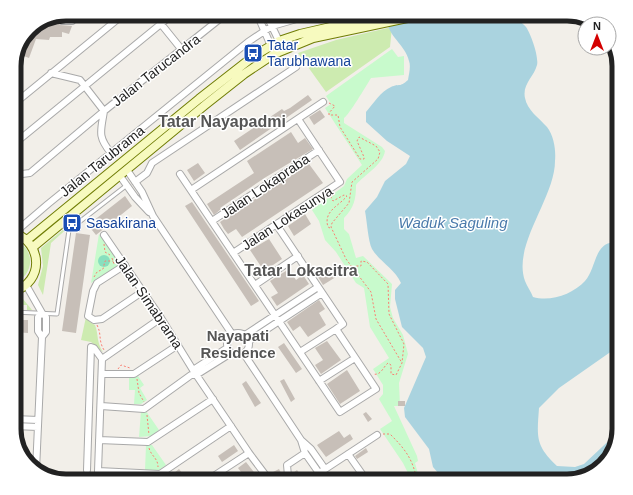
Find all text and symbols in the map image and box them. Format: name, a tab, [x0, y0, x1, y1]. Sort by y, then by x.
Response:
north arrow	[577, 16, 617, 56]
text: N	[593, 20, 601, 32]
street label: Jalan Tarucandra	[109, 31, 203, 109]
place label: Tatar Tarubhawana	[267, 37, 351, 69]
bus stop icon: Tatar Tarubhawana	[242, 42, 264, 64]
district label: Tatar Nayapadmi	[158, 113, 286, 130]
street label: Jalan Tarubrama	[57, 122, 148, 200]
street label: Jalan Lokapraba	[218, 150, 313, 222]
street label: Jalan Lokasunya	[239, 183, 336, 253]
bus stop icon: Sasakirana	[61, 212, 83, 234]
water label: Waduk Saguling	[399, 214, 508, 231]
place label: Sasakirana	[86, 215, 156, 231]
street label: Jalan Simabrama	[112, 252, 186, 352]
district label: Tatar Lokacitra	[244, 262, 358, 279]
district label: Nayapati Residence	[200, 327, 276, 361]

